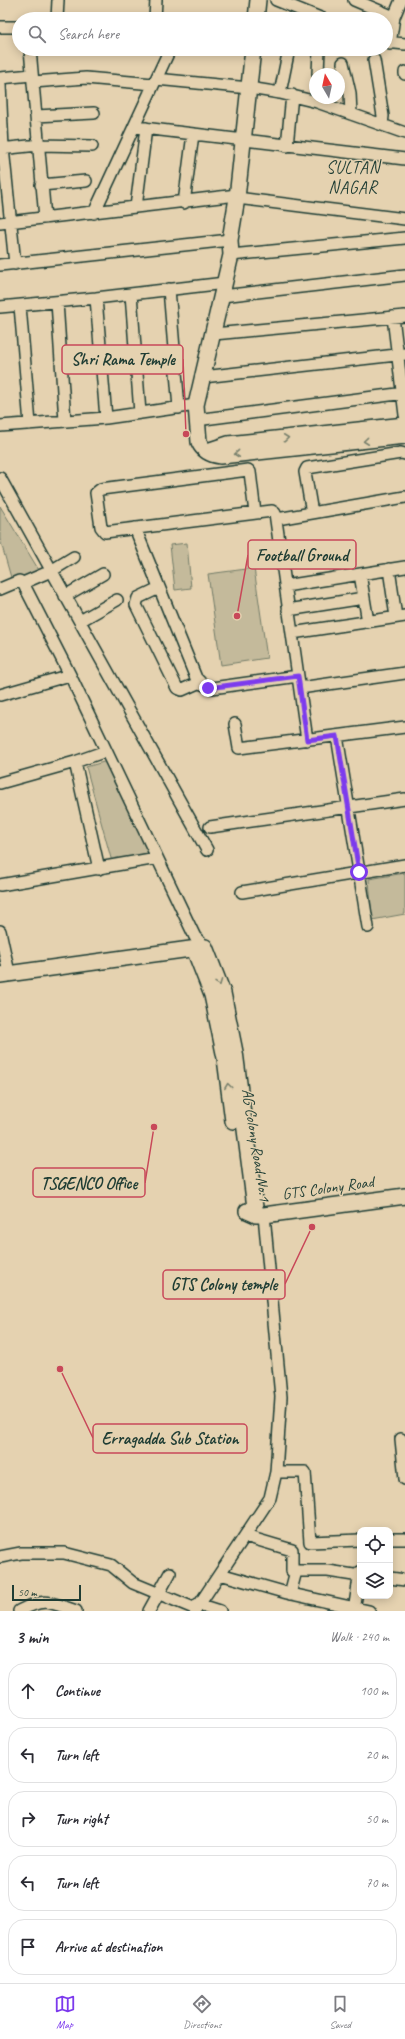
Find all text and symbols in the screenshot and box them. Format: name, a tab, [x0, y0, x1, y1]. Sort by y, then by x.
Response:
search box	[12, 12, 393, 56]
icon: search	[26, 23, 48, 45]
text: Search here	[58, 25, 119, 44]
north arrow	[309, 68, 345, 104]
district label: SULTAN NAGAR	[326, 157, 382, 198]
callout: Shri Rama Temple	[62, 345, 183, 374]
text: Shri Rama Temple	[71, 349, 176, 370]
one-way arrow	[283, 434, 289, 443]
one-way arrow	[363, 436, 369, 445]
one-way arrow	[234, 450, 240, 459]
callout: Football Ground	[248, 540, 356, 569]
text: Football Ground	[256, 545, 351, 566]
route end	[199, 679, 217, 697]
route start	[350, 863, 368, 881]
one-way arrow	[214, 980, 222, 987]
one-way arrow	[224, 1083, 233, 1089]
street label: AG Colony Road No.1	[237, 1087, 275, 1204]
callout: TSGENCO Office	[33, 1168, 145, 1197]
street label: GTS Colony Road	[281, 1171, 378, 1204]
text: TSGENCO Office	[41, 1173, 139, 1194]
callout: GTS Colony temple	[163, 1270, 285, 1299]
text: GTS Colony temple	[171, 1274, 280, 1295]
callout: Erragadda Sub Station	[93, 1424, 247, 1453]
text: Erragadda Sub Station	[102, 1428, 240, 1449]
map controls	[357, 1527, 393, 1599]
button: locate	[357, 1527, 393, 1563]
button: layers	[357, 1563, 393, 1599]
scale bar	[12, 1583, 81, 1602]
text: 50 m	[18, 1585, 37, 1599]
text: 3 min	[16, 1627, 49, 1648]
text: Walk · 240 m	[330, 1629, 389, 1645]
icon: ahead	[17, 1680, 39, 1702]
text: Continue	[55, 1682, 100, 1701]
text: 100 m	[360, 1683, 388, 1699]
icon: left	[17, 1744, 39, 1766]
text: Turn left	[55, 1746, 98, 1765]
text: 20 m	[366, 1747, 388, 1763]
icon: right	[17, 1808, 39, 1830]
text: Turn right	[55, 1810, 108, 1829]
text: 50 m	[366, 1811, 388, 1827]
icon: left	[17, 1872, 39, 1894]
text: Turn left	[55, 1874, 98, 1893]
text: 70 m	[366, 1875, 388, 1891]
icon: arrive	[17, 1936, 39, 1958]
text: Arrive at destination	[55, 1938, 162, 1957]
tab: Map	[54, 1993, 76, 2031]
tab: Directions	[183, 1993, 222, 2031]
tab: Saved	[329, 1993, 351, 2031]

